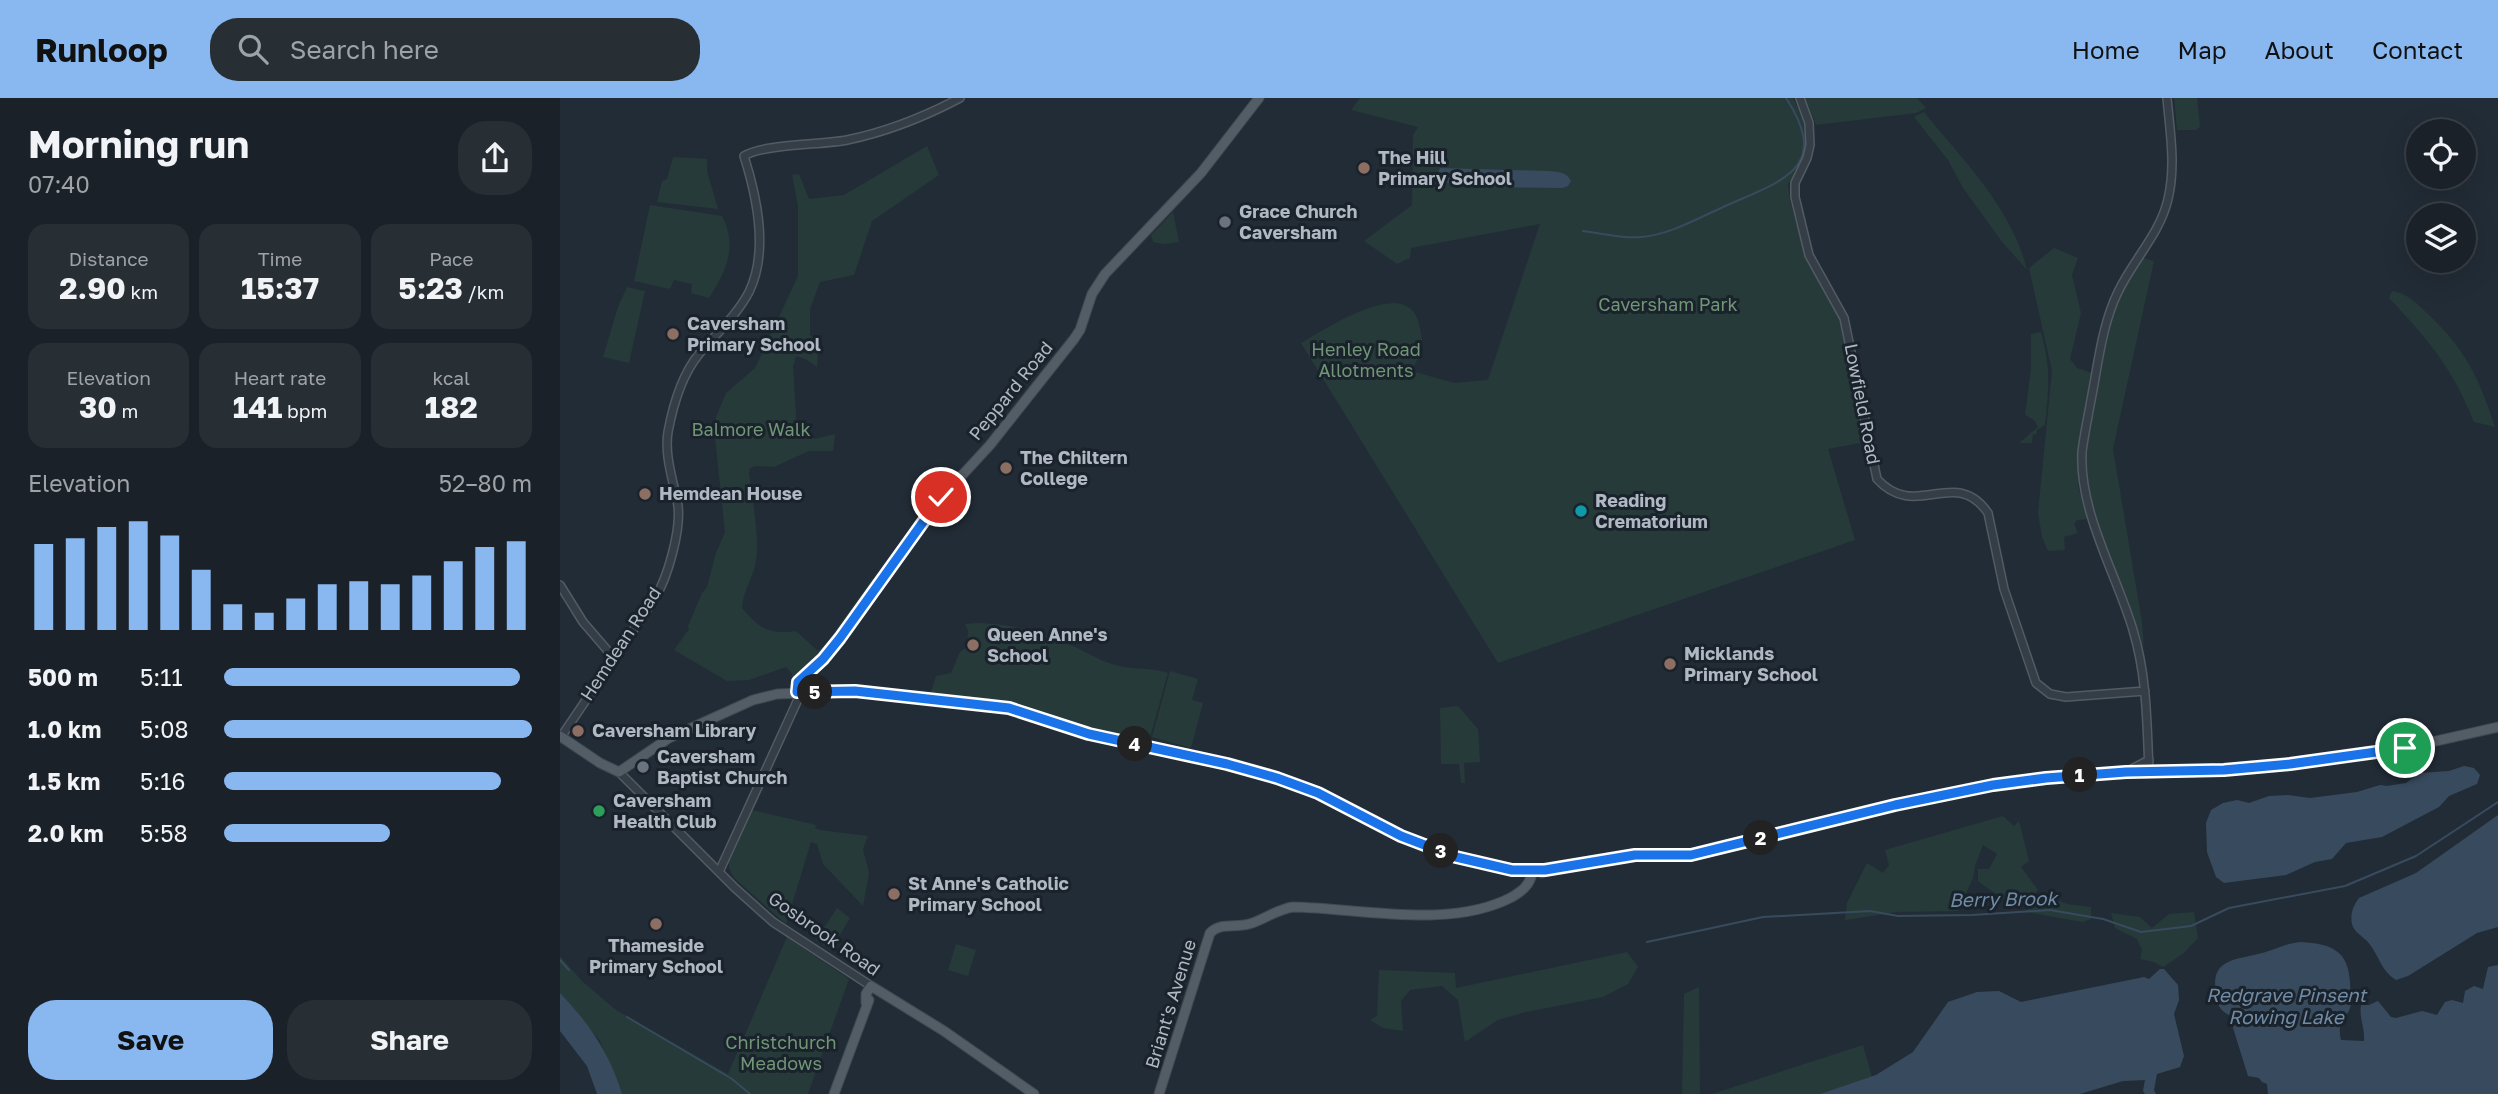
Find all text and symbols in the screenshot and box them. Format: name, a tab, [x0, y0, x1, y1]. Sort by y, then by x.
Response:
search box	[210, 18, 700, 81]
text: Runloop	[35, 30, 168, 69]
icon: search	[234, 30, 272, 68]
text: Search here	[290, 34, 439, 65]
text: Home	[2072, 35, 2140, 64]
text: Map	[2178, 35, 2227, 64]
text: About	[2265, 35, 2334, 64]
text: Contact	[2372, 35, 2463, 64]
map controls	[2406, 119, 2476, 273]
button: locate	[2406, 119, 2476, 189]
text: Morning run	[28, 121, 249, 166]
button: share	[458, 121, 532, 195]
place label: The Hill Primary School	[1378, 146, 1512, 189]
marker: The Hill Primary School	[1356, 160, 1372, 176]
text: 07:40	[28, 170, 90, 198]
place label: Grace Church Caversham	[1239, 200, 1357, 243]
button: layers	[2406, 203, 2476, 273]
marker: Grace Church Caversham	[1217, 214, 1233, 230]
text: Distance	[69, 247, 149, 270]
text: Time	[258, 247, 302, 270]
text: Pace	[429, 247, 474, 270]
text: 2.90	[59, 270, 126, 306]
text: 15:37	[241, 270, 319, 306]
text: 5:23	[398, 270, 463, 306]
text: km	[126, 280, 158, 303]
text: /km	[463, 280, 504, 303]
park label: Caversham Park	[1598, 293, 1738, 315]
place label: Caversham Primary School	[687, 312, 821, 355]
marker: Caversham Primary School	[665, 326, 681, 342]
street label: Peppard Road	[964, 336, 1057, 444]
park label: Henley Road Allotments	[1311, 338, 1421, 381]
street label: Lowfield Road	[1840, 341, 1885, 466]
text: Elevation	[66, 366, 151, 389]
text: Heart rate	[234, 366, 326, 389]
text: kcal	[433, 366, 470, 389]
text: 30	[79, 389, 117, 425]
text: 141	[233, 389, 282, 425]
text: 182	[425, 389, 478, 425]
text: m	[117, 399, 138, 422]
text: bpm	[282, 399, 327, 422]
park label: Balmore Walk	[691, 418, 811, 440]
place label: The Chiltern College	[1020, 446, 1128, 489]
marker: The Chiltern College	[998, 460, 1014, 476]
pin	[911, 467, 971, 527]
text: Elevation	[28, 469, 130, 497]
text: 52–80 m	[439, 469, 532, 497]
icon: check	[922, 478, 960, 516]
place label: Hemdean House	[659, 482, 803, 504]
marker: Hemdean House	[637, 486, 653, 502]
place label: Reading Crematorium	[1595, 489, 1708, 532]
marker: Reading Crematorium	[1573, 503, 1589, 519]
street label: Hemdean Road	[575, 582, 665, 705]
place label: Queen Anne's School	[987, 623, 1108, 666]
marker: Queen Anne's School	[965, 637, 981, 653]
place label: Micklands Primary School	[1684, 642, 1818, 685]
marker: Micklands Primary School	[1662, 656, 1678, 672]
text: 500 m	[28, 663, 98, 691]
text: 5:11	[140, 663, 183, 691]
pin: 5	[798, 674, 832, 710]
text: 5	[809, 680, 820, 703]
text: 1.0 km	[28, 715, 101, 743]
text: 5:08	[140, 715, 189, 743]
pin	[2375, 718, 2435, 778]
place label: Caversham Library	[592, 719, 757, 741]
marker: Caversham Library	[570, 723, 586, 739]
pin: 4	[1118, 726, 1152, 762]
icon: arrive	[2386, 729, 2424, 767]
text: 4	[1129, 732, 1140, 755]
place label: Caversham Baptist Church	[657, 745, 787, 788]
pin: 1	[2062, 758, 2098, 792]
marker: Caversham Baptist Church	[635, 759, 651, 775]
text: 1	[2075, 763, 2084, 786]
text: 1.5 km	[28, 767, 100, 795]
text: 5:16	[140, 767, 185, 795]
place label: Caversham Health Club	[613, 789, 717, 832]
marker: Caversham Health Club	[591, 803, 607, 819]
text: 2.0 km	[28, 819, 104, 847]
text: 5:58	[140, 819, 188, 847]
pin: 2	[1744, 820, 1778, 856]
text: 2	[1755, 826, 1766, 849]
pin: 3	[1424, 834, 1458, 868]
text: 3	[1435, 839, 1446, 862]
place label: St Anne's Catholic Primary School	[908, 872, 1069, 915]
marker: St Anne's Catholic Primary School	[886, 886, 902, 902]
water label: Berry Brook	[1949, 886, 2059, 911]
street label: Gosbrook Road	[764, 887, 885, 980]
marker: Thameside Primary School	[648, 916, 664, 932]
place label: Thameside Primary School	[589, 934, 723, 977]
street label: Briant's Avenue	[1140, 936, 1200, 1071]
water label: Redgrave Pinsent Rowing Lake	[2206, 983, 2368, 1028]
button: Save	[28, 1000, 273, 1080]
button: Share	[287, 1000, 532, 1080]
park label: Christchurch Meadows	[725, 1031, 837, 1074]

